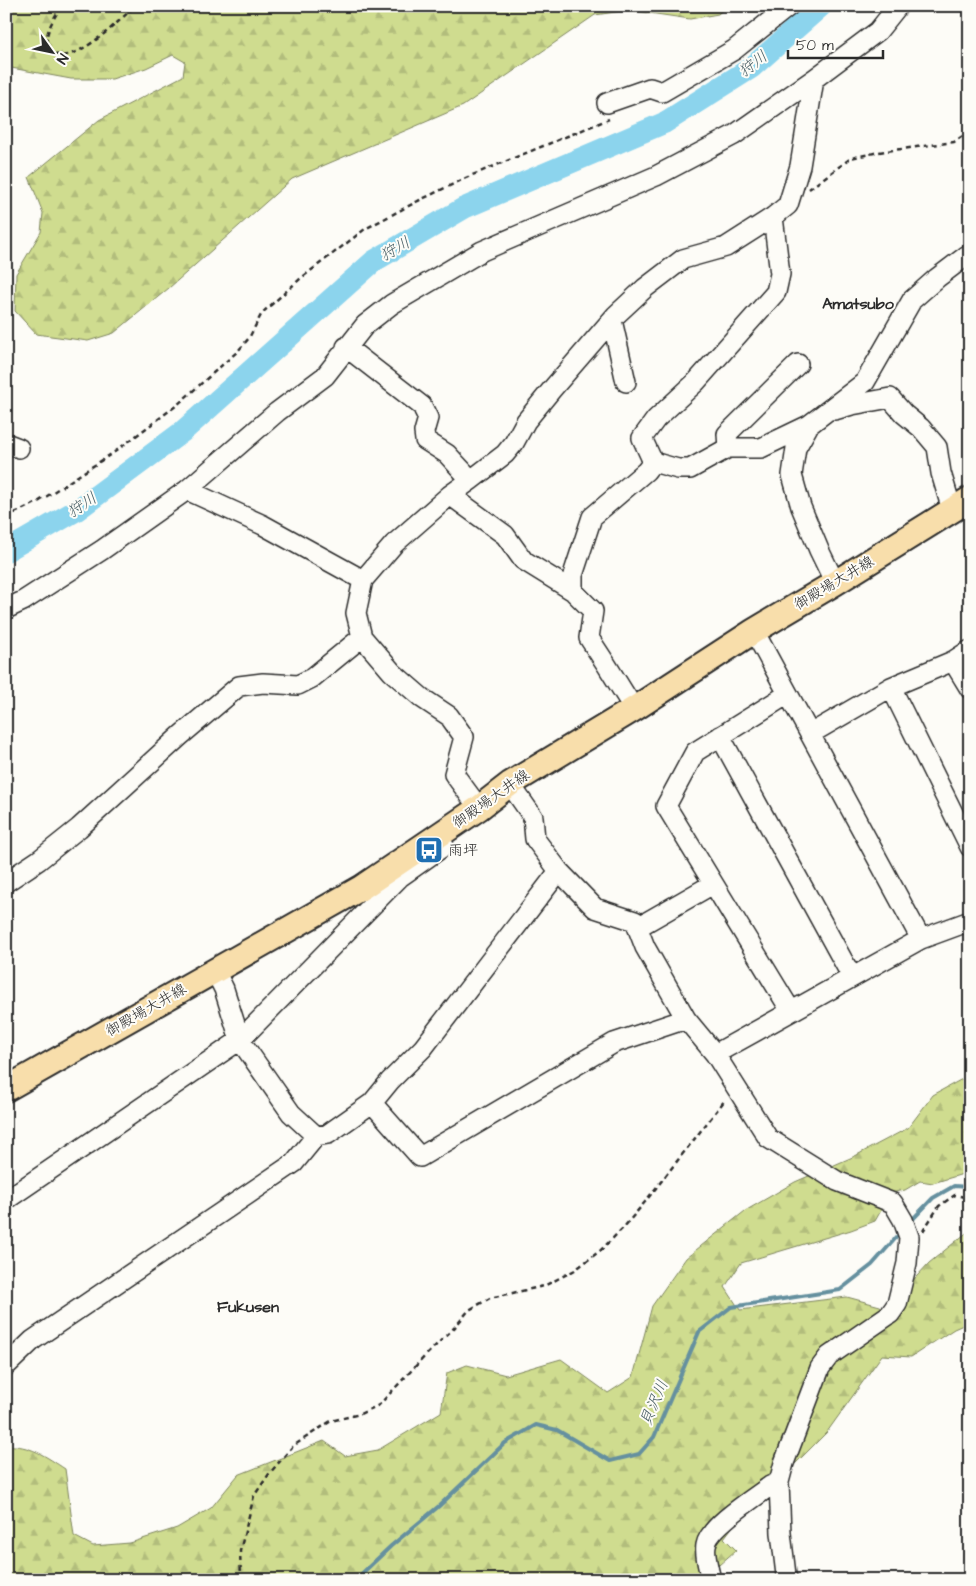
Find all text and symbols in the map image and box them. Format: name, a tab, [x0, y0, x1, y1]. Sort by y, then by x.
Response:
north arrow	[28, 28, 78, 78]
scale bar	[788, 28, 884, 60]
text: 50 m	[796, 35, 834, 56]
water label: 狩川	[734, 45, 772, 83]
text: N	[51, 49, 73, 68]
water label: 狩川	[376, 231, 414, 267]
district label: Amatsubo	[822, 293, 895, 315]
water label: 狩川	[63, 487, 101, 523]
street label: 御殿場大井線	[790, 551, 878, 615]
street label: 御殿場大井線	[448, 765, 534, 833]
bus stop icon: 雨坪	[414, 835, 444, 865]
place label: 雨坪	[448, 840, 478, 861]
street label: 御殿場大井線	[102, 978, 190, 1042]
district label: Fukusen	[217, 1296, 279, 1318]
water label: 貝沢川	[634, 1377, 674, 1429]

